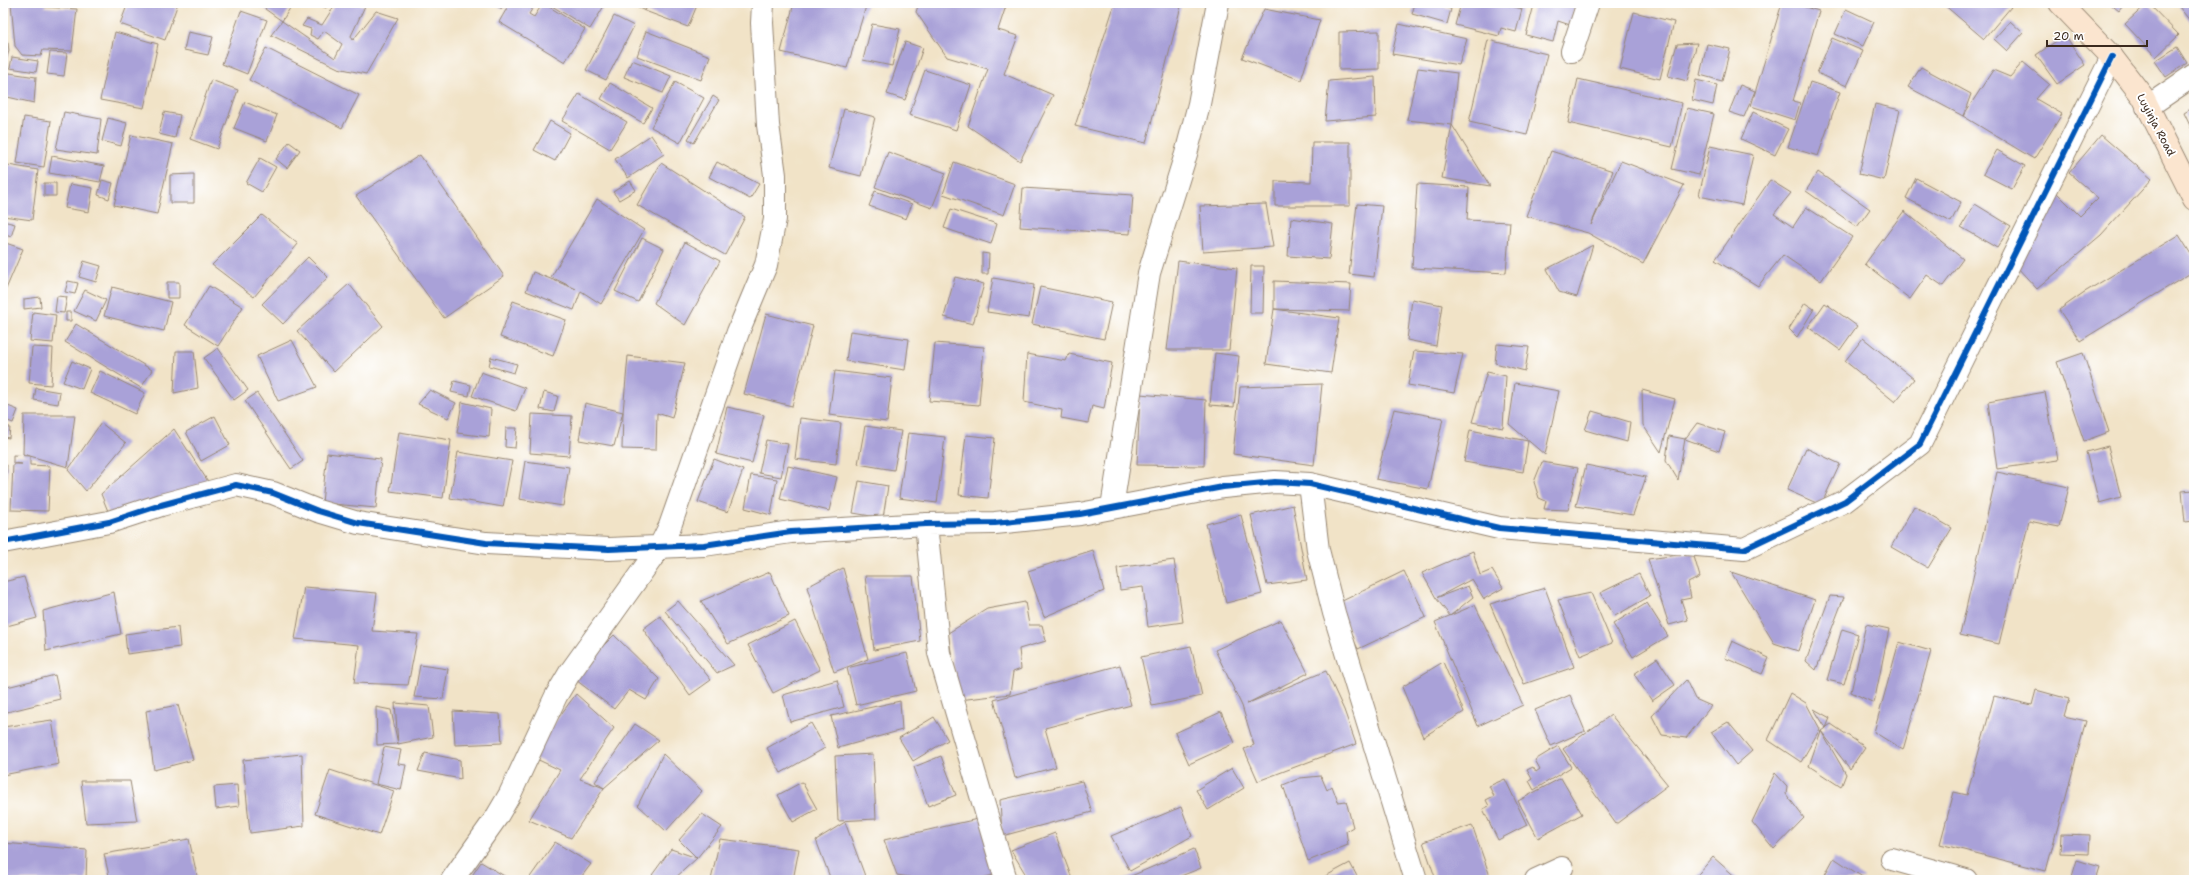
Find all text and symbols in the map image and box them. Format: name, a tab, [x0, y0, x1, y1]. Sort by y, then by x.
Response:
scale bar	[2047, 22, 2147, 48]
text: 20 m	[2053, 28, 2084, 44]
street label: Luyinja Road	[2133, 91, 2179, 159]

